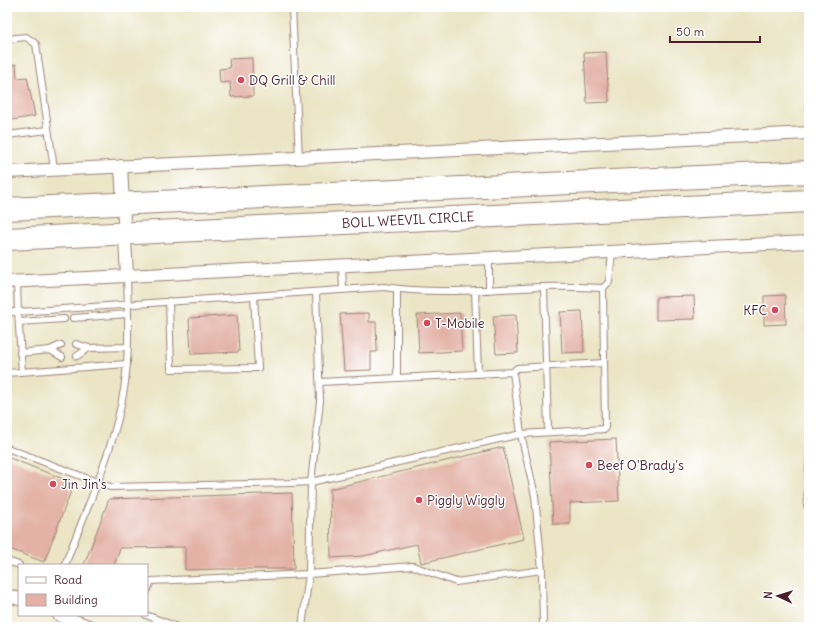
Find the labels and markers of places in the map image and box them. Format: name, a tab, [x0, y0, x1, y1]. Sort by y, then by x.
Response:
place label: DQ Grill & Chill	[249, 72, 335, 89]
marker: DQ Grill & Chill	[236, 75, 246, 85]
place label: KFC	[743, 302, 767, 319]
marker: KFC	[770, 305, 780, 315]
place label: T-Mobile	[435, 315, 485, 332]
marker: T-Mobile	[422, 318, 432, 328]
place label: Beef O'Brady's	[597, 457, 684, 474]
marker: Beef O'Brady's	[584, 460, 594, 470]
place label: Jin Jin's	[61, 476, 107, 493]
marker: Jin Jin's	[48, 479, 58, 489]
place label: Piggly Wiggly	[427, 492, 505, 509]
marker: Piggly Wiggly	[414, 495, 424, 505]

